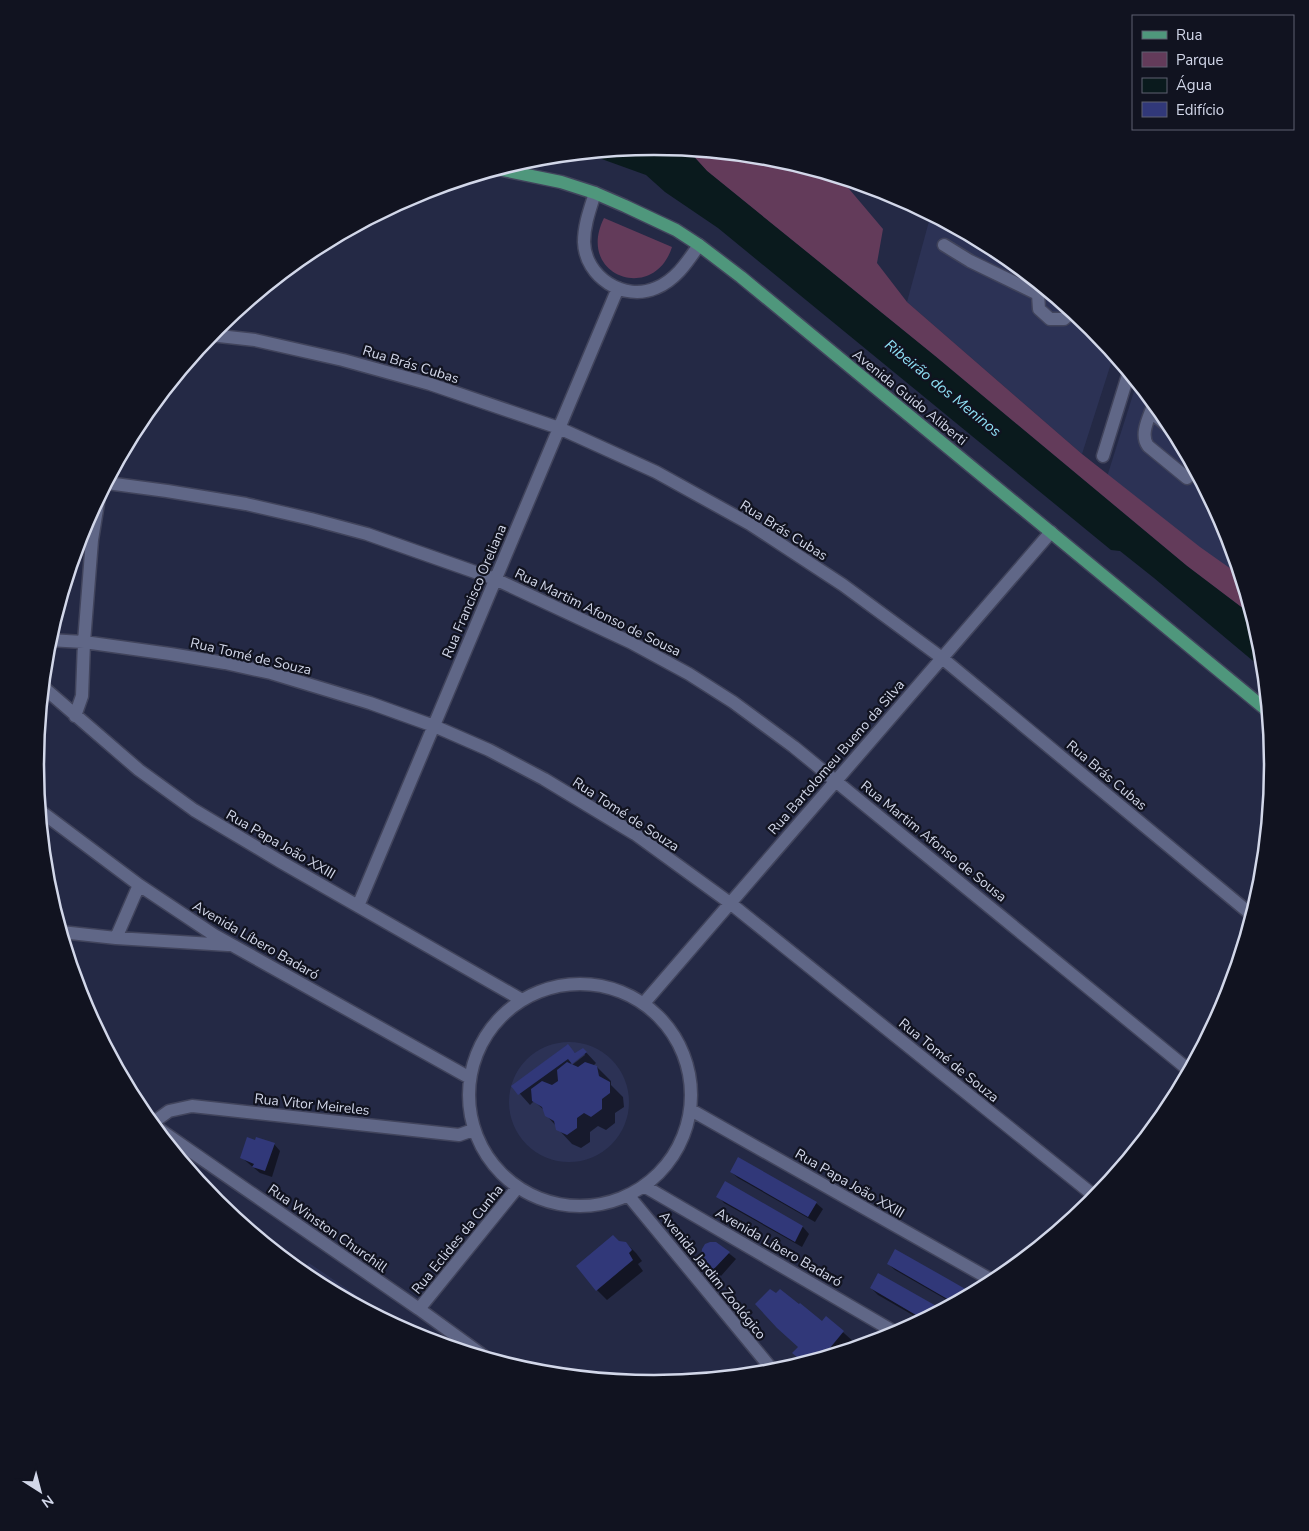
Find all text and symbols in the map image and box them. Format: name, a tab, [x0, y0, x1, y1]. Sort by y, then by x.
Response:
legend	[1132, 15, 1294, 130]
text: Rua	[1176, 25, 1202, 45]
text: Parque	[1176, 50, 1224, 70]
text: Água	[1176, 75, 1212, 95]
text: Edifício	[1176, 100, 1224, 120]
water label: Ribeirão dos Meninos	[881, 335, 1005, 441]
street label: Rua Brás Cubas	[360, 341, 462, 388]
street label: Avenida Guido Aliberti	[848, 345, 971, 450]
street label: Rua Brás Cubas	[736, 496, 831, 565]
street label: Rua Francisco Oreliana	[438, 521, 511, 661]
street label: Rua Martim Afonso de Sousa	[511, 564, 684, 661]
street label: Rua Tomé de Souza	[188, 633, 313, 680]
street label: Rua Bartolomeu Bueno da Silva	[764, 676, 909, 839]
street label: Rua Brás Cubas	[1062, 736, 1151, 815]
street label: Rua Tomé de Souza	[569, 773, 683, 856]
street label: Rua Martim Afonso de Sousa	[857, 776, 1011, 906]
street label: Rua Papa João XXIII	[223, 805, 339, 884]
street label: Avenida Líbero Badaró	[189, 896, 323, 984]
street label: Rua Tomé de Souza	[895, 1014, 1003, 1107]
street label: Rua Vitor Meireles	[253, 1089, 371, 1120]
street label: Rua Papa João XXIII	[792, 1144, 908, 1223]
street label: Rua Winston Churchill	[264, 1180, 392, 1277]
street label: Rua Eclides da Cunha	[407, 1181, 507, 1298]
street label: Avenida Líbero Badaró	[712, 1203, 846, 1291]
street label: Avenida Jardim Zoológico	[655, 1207, 770, 1344]
north arrow	[15, 1466, 65, 1516]
text: N	[38, 1490, 57, 1512]

